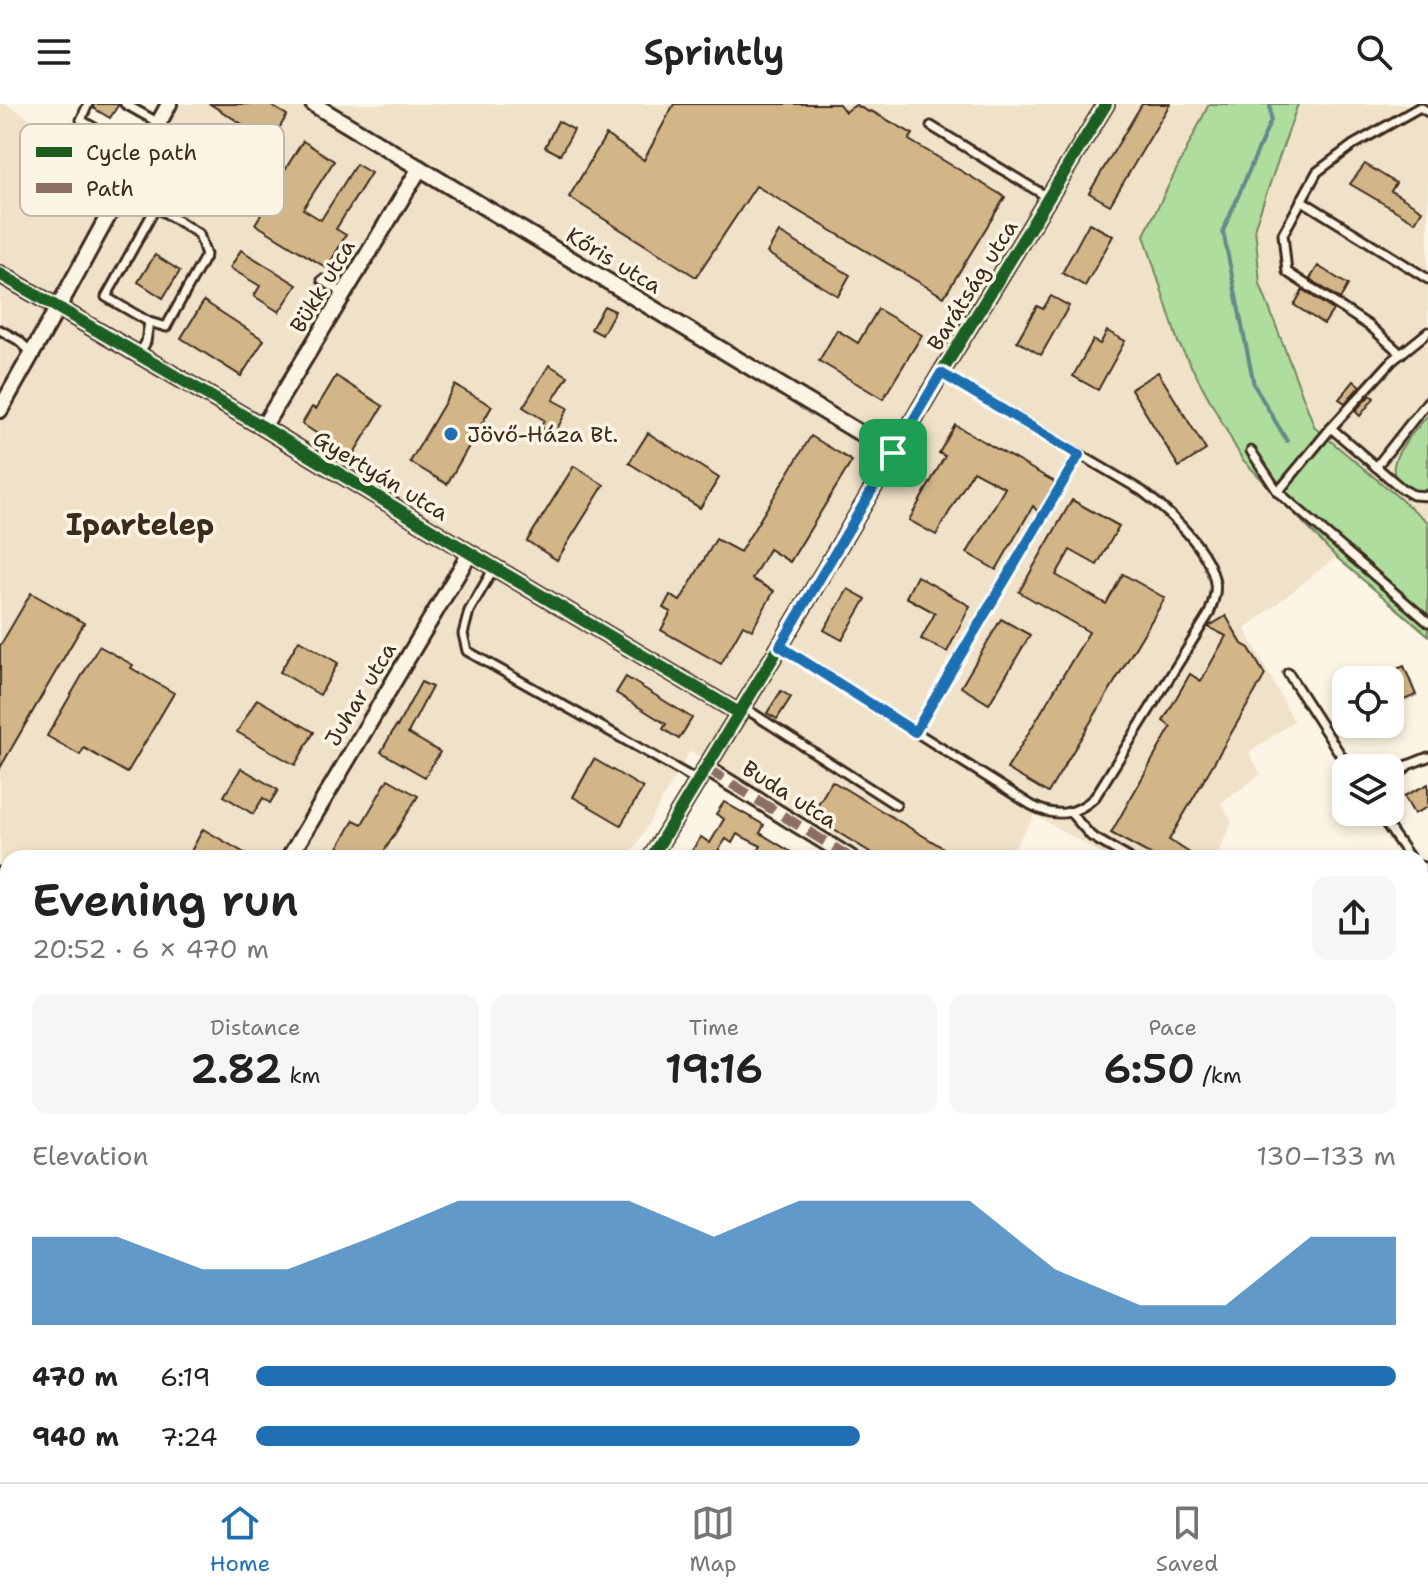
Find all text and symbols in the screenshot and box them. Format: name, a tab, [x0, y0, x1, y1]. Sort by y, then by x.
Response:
text: Sprintly	[643, 28, 785, 77]
icon: menu	[32, 30, 76, 74]
icon: search	[1352, 30, 1396, 74]
legend	[20, 124, 284, 216]
text: Cycle path	[86, 138, 197, 167]
text: Path	[86, 174, 134, 203]
street label: Barátság utca	[921, 214, 1024, 356]
street label: Kőris utca	[561, 221, 667, 300]
street label: Bükk utca	[283, 234, 362, 338]
pin	[859, 419, 927, 487]
place label: Jövő-Háza Bt.	[467, 420, 618, 449]
street label: Gyertyán utca	[308, 424, 454, 527]
marker: Jövő-Háza Bt.	[442, 425, 460, 443]
icon: arrive	[871, 431, 915, 475]
district label: Ipartelep	[66, 504, 214, 545]
street label: Juhar utca	[318, 637, 403, 752]
map controls	[1332, 666, 1404, 826]
button: locate	[1332, 666, 1404, 738]
street label: Buda utca	[737, 754, 843, 835]
button: layers	[1332, 754, 1404, 826]
text: Evening run	[32, 871, 299, 930]
button: share	[1312, 876, 1396, 960]
text: 20:52 · 6 × 470 m	[32, 931, 269, 966]
text: Distance	[210, 1013, 300, 1042]
text: Time	[689, 1013, 739, 1042]
text: Pace	[1148, 1013, 1197, 1042]
text: 2.82	[190, 1042, 282, 1096]
text: 19:16	[665, 1042, 763, 1096]
text: 6:50	[1103, 1042, 1195, 1096]
text: km	[282, 1061, 321, 1090]
text: /km	[1195, 1061, 1242, 1090]
text: Elevation	[32, 1138, 148, 1173]
text: 130–133 m	[1257, 1138, 1396, 1173]
text: 470 m	[32, 1359, 118, 1394]
text: 6:19	[160, 1359, 211, 1394]
text: 940 m	[32, 1419, 119, 1454]
text: 7:24	[160, 1419, 218, 1454]
tab: Home	[210, 1501, 270, 1578]
tab: Map	[689, 1501, 737, 1578]
tab: Saved	[1156, 1501, 1218, 1578]

